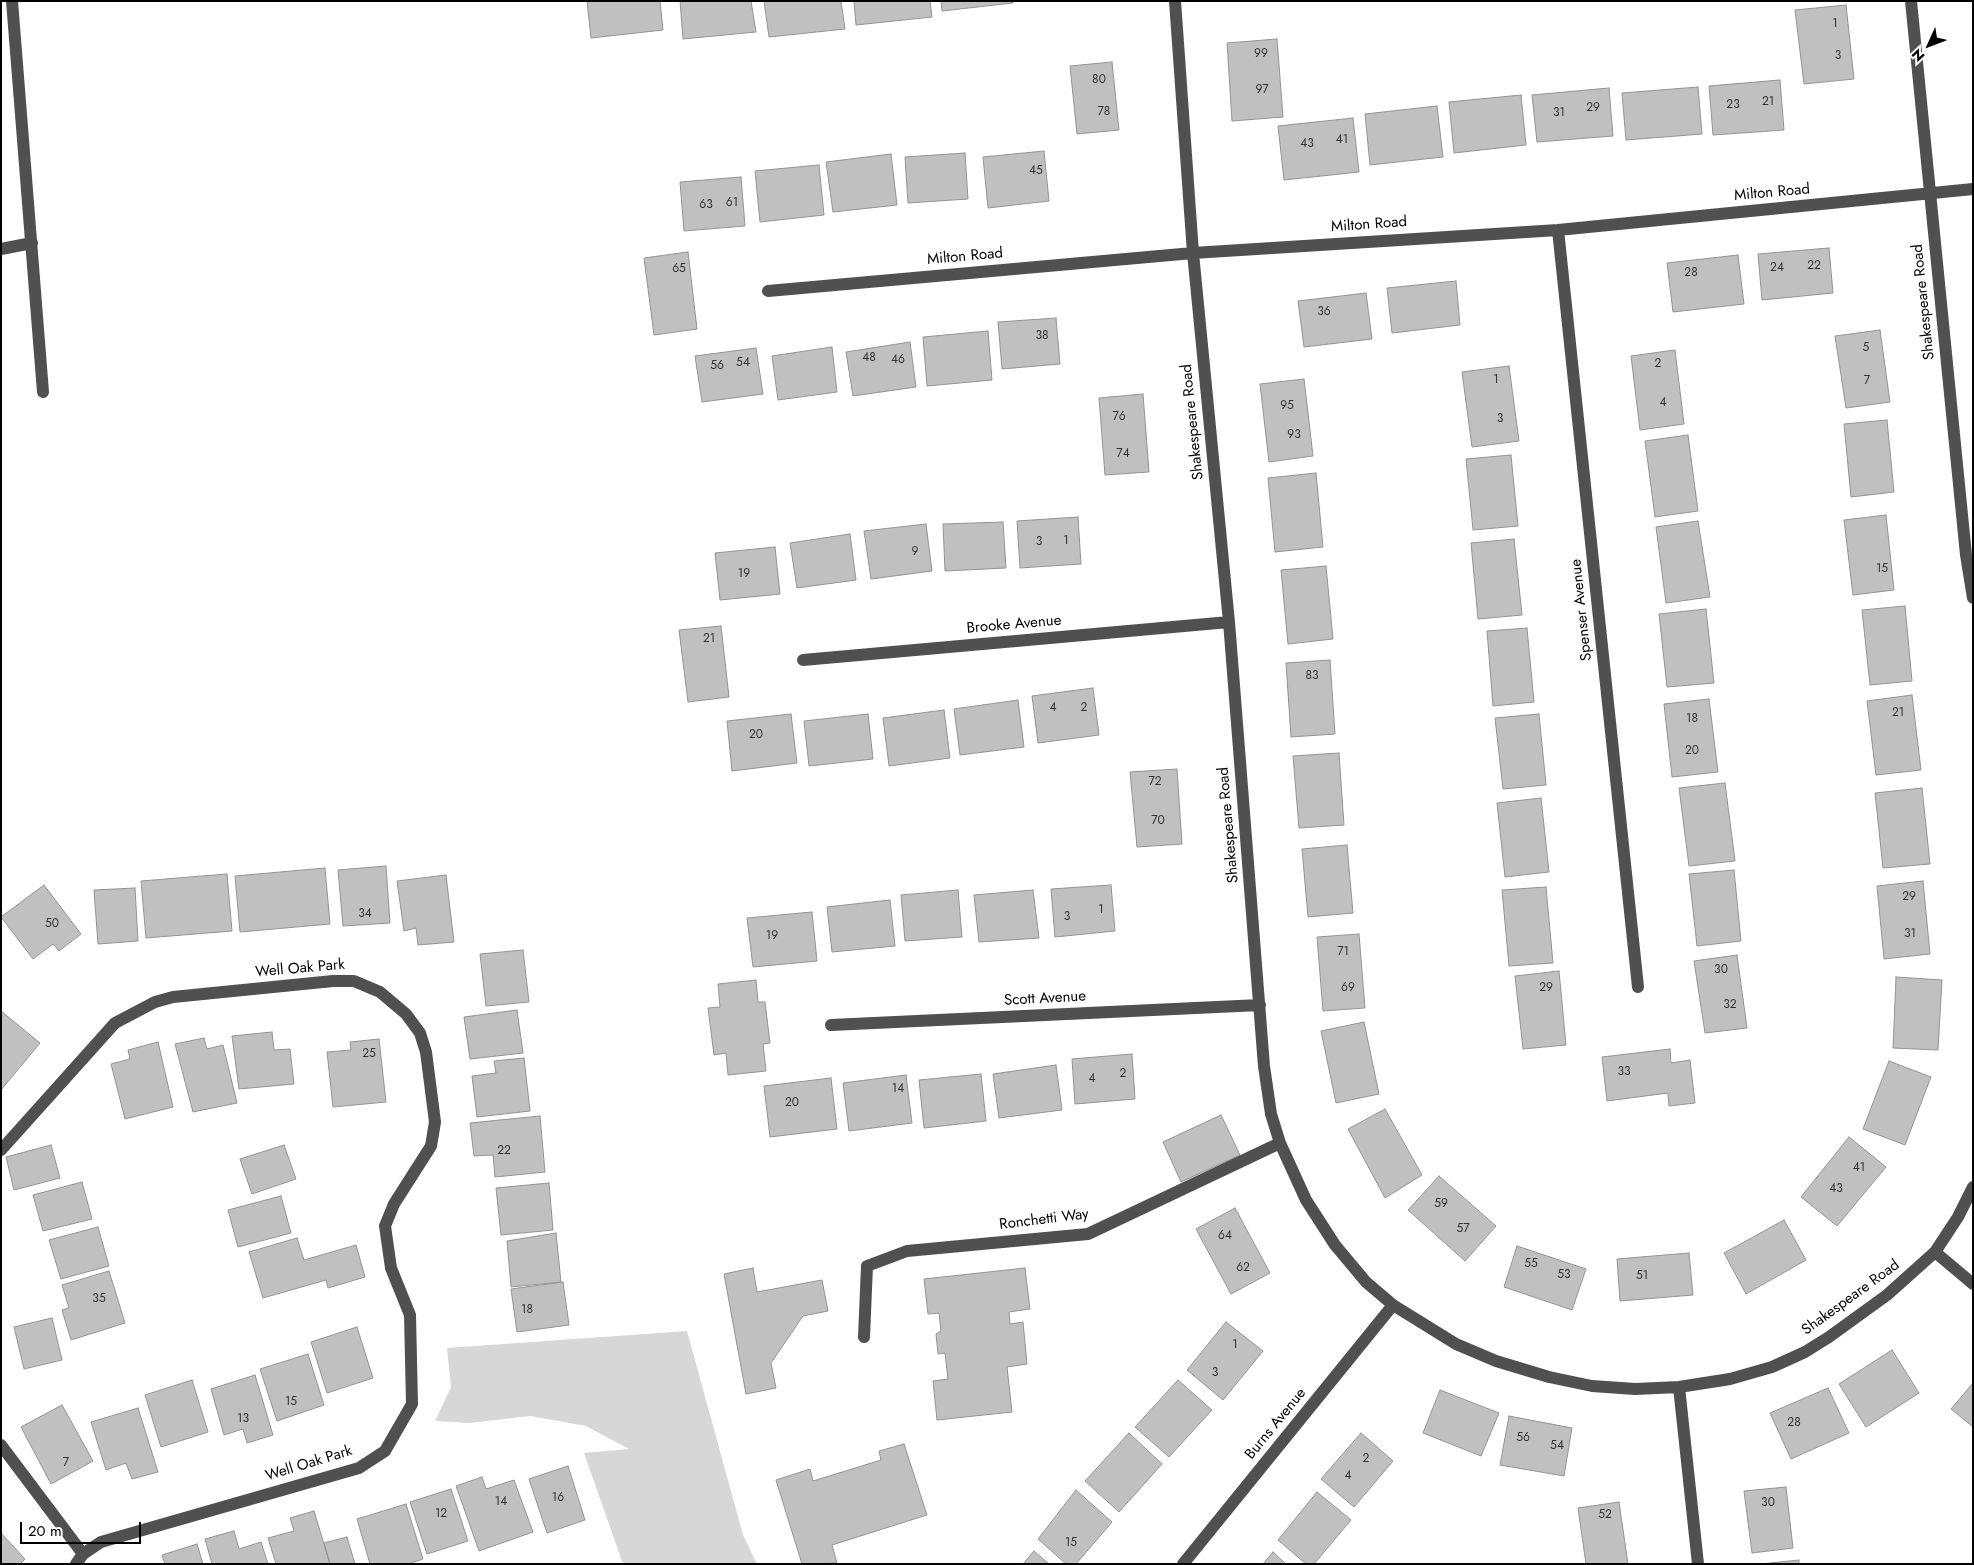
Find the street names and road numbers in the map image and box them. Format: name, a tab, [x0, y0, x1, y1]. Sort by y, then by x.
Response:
street label: Milton Road	[1733, 181, 1811, 205]
street label: Milton Road	[1330, 213, 1408, 237]
street label: Shakespeare Road	[1909, 243, 1939, 361]
street label: Milton Road	[926, 245, 1004, 269]
street label: Shakespeare Road	[1178, 363, 1208, 481]
street label: Spenser Avenue	[1568, 558, 1596, 662]
street label: Brooke Avenue	[966, 612, 1062, 638]
street label: Shakespeare Road	[1215, 766, 1243, 884]
street label: Well Oak Park	[255, 956, 345, 982]
street label: Scott Avenue	[1004, 988, 1086, 1010]
street label: Ronchetti Way	[998, 1206, 1090, 1234]
street label: Shakespeare Road	[1799, 1256, 1903, 1340]
street label: Burns Avenue	[1242, 1385, 1310, 1463]
street label: Well Oak Park	[263, 1442, 355, 1486]

